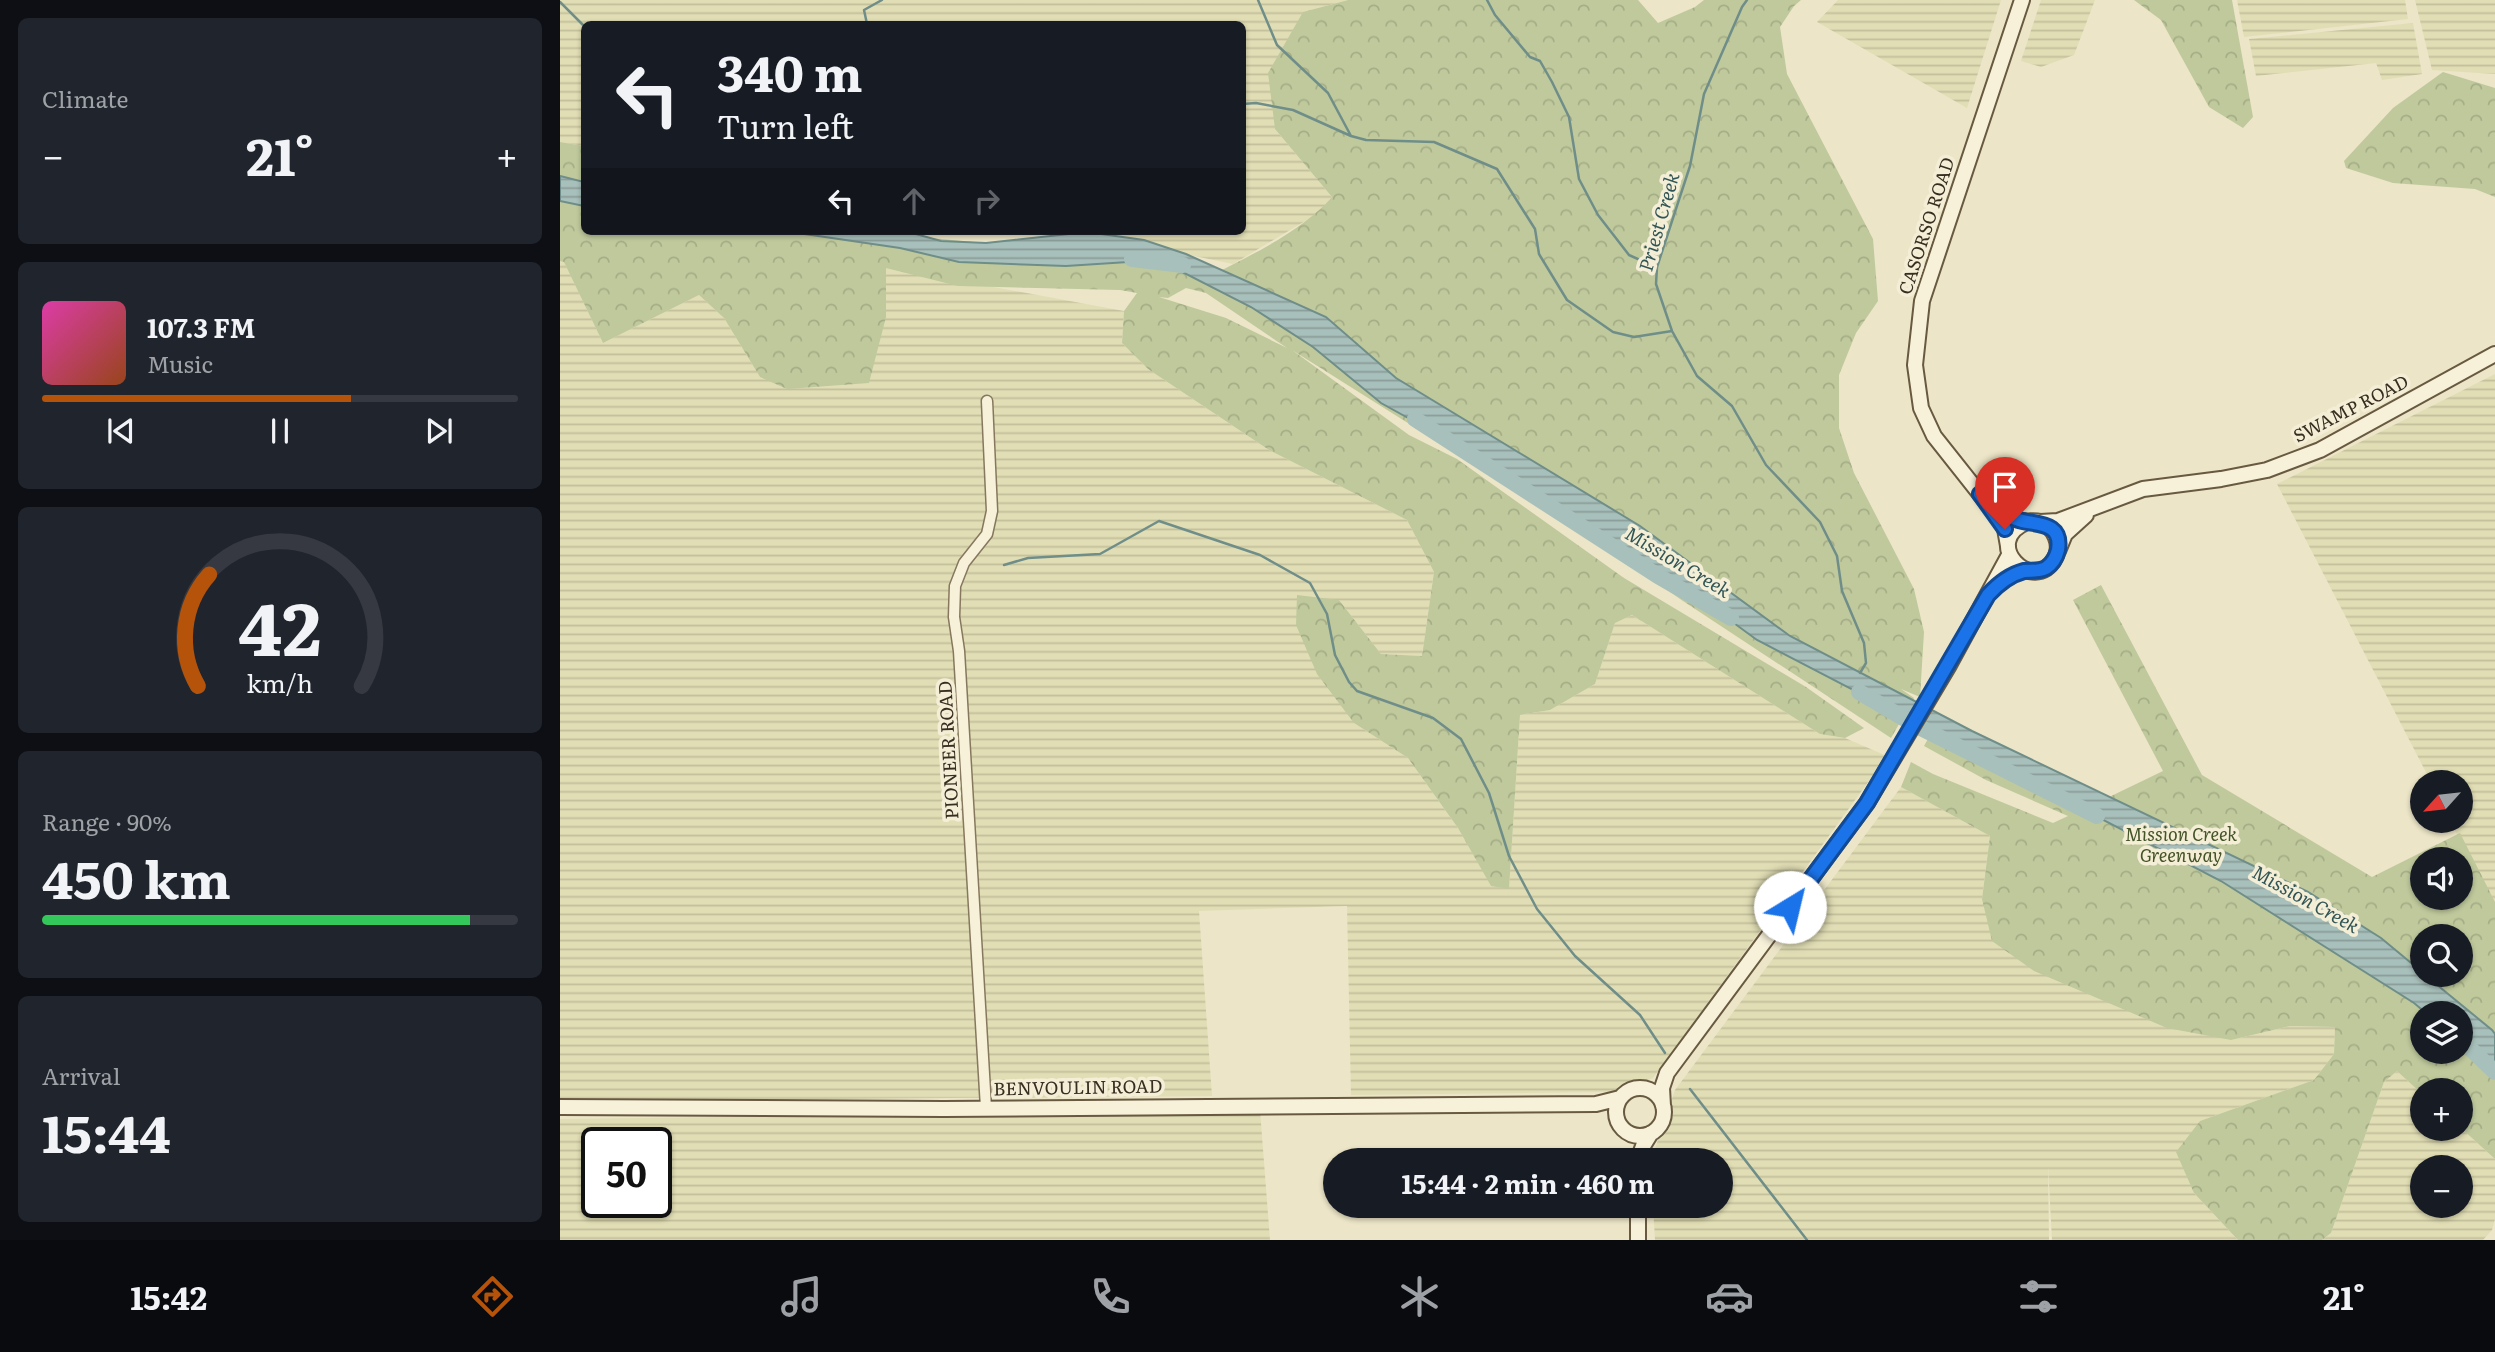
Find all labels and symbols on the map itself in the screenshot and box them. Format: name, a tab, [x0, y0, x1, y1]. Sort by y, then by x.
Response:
street label: CASORSO ROAD	[1891, 153, 1961, 298]
water label: Priest Creek	[1631, 168, 1686, 274]
street label: SWAMP ROAD	[2288, 367, 2413, 448]
pin	[1975, 457, 2035, 529]
water label: Mission Creek	[1621, 519, 1737, 604]
street label: PIONEER ROAD	[930, 680, 965, 820]
north arrow	[2410, 770, 2473, 833]
park label: Mission Creek Greenway	[2125, 820, 2237, 868]
water label: Mission Creek	[2248, 857, 2366, 939]
position arrow	[1753, 870, 1827, 944]
street label: BENVOULIN ROAD	[993, 1072, 1163, 1101]
speed limit sign: 50	[581, 1127, 672, 1218]

